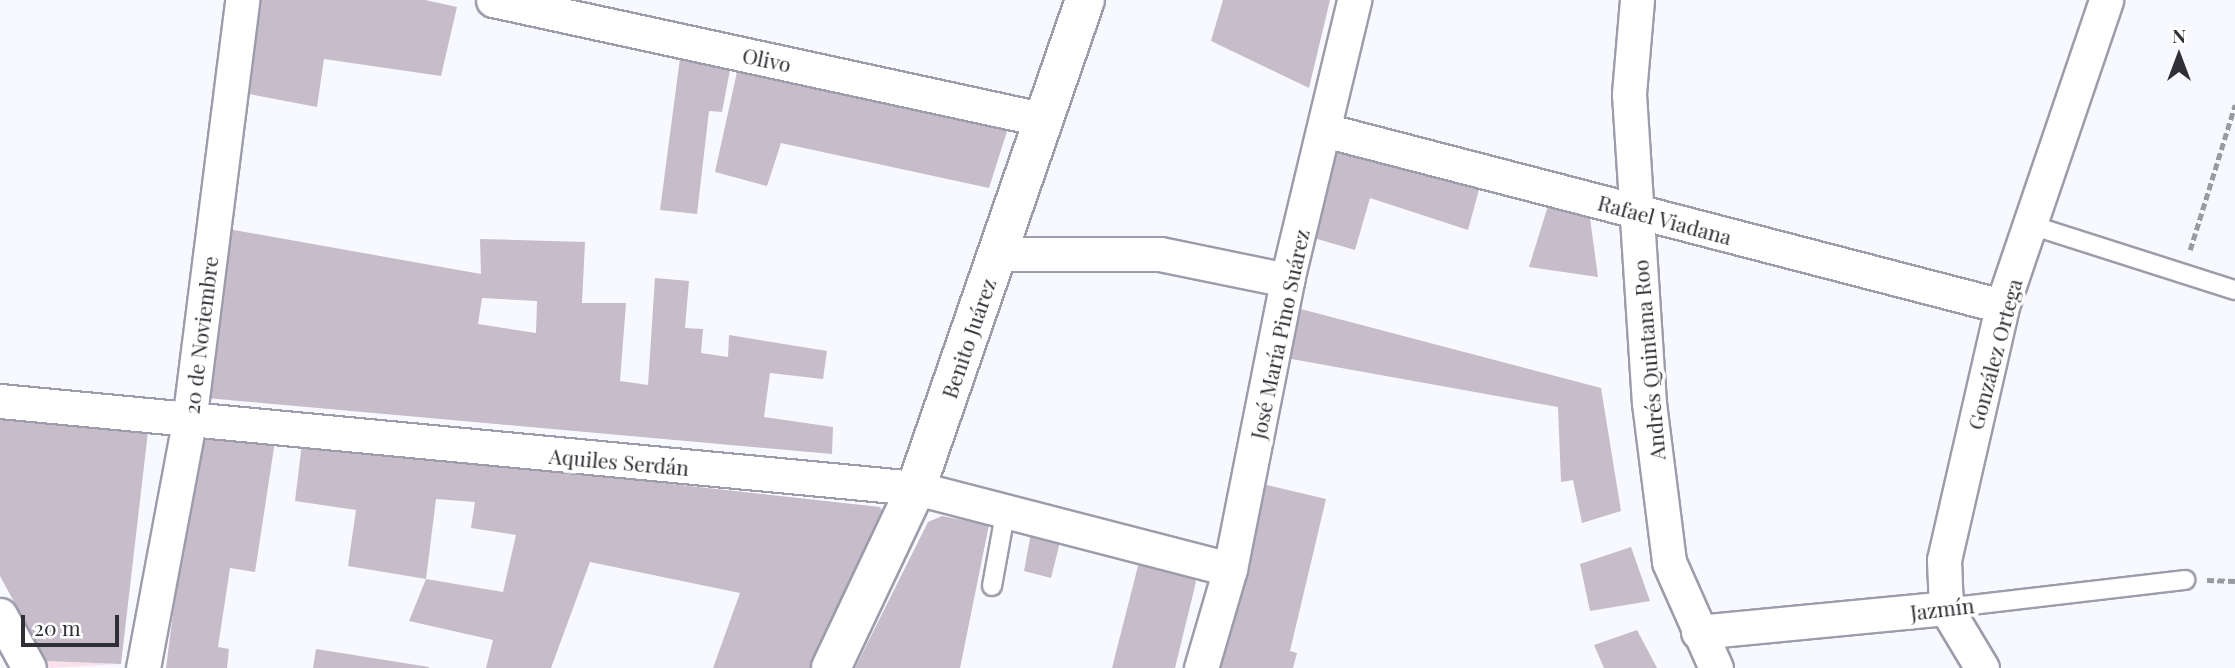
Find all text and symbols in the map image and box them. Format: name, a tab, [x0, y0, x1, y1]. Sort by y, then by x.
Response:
north arrow	[2144, 21, 2214, 91]
text: N	[2172, 22, 2186, 48]
street label: Olivo	[740, 42, 794, 76]
street label: Rafael Viadana	[1595, 189, 1735, 249]
street label: José María Pino Suárez	[1244, 227, 1314, 441]
street label: 20 de Noviembre	[178, 255, 222, 415]
street label: Andrés Quintana Roo	[1627, 259, 1669, 461]
street label: Benito Juárez	[936, 275, 1000, 401]
street label: González Ortega	[1962, 276, 2026, 432]
street label: Aquiles Serdán	[548, 442, 690, 480]
street label: Jazmín	[1909, 592, 1975, 624]
scale bar	[24, 602, 122, 646]
text: 20 m	[34, 613, 81, 641]

